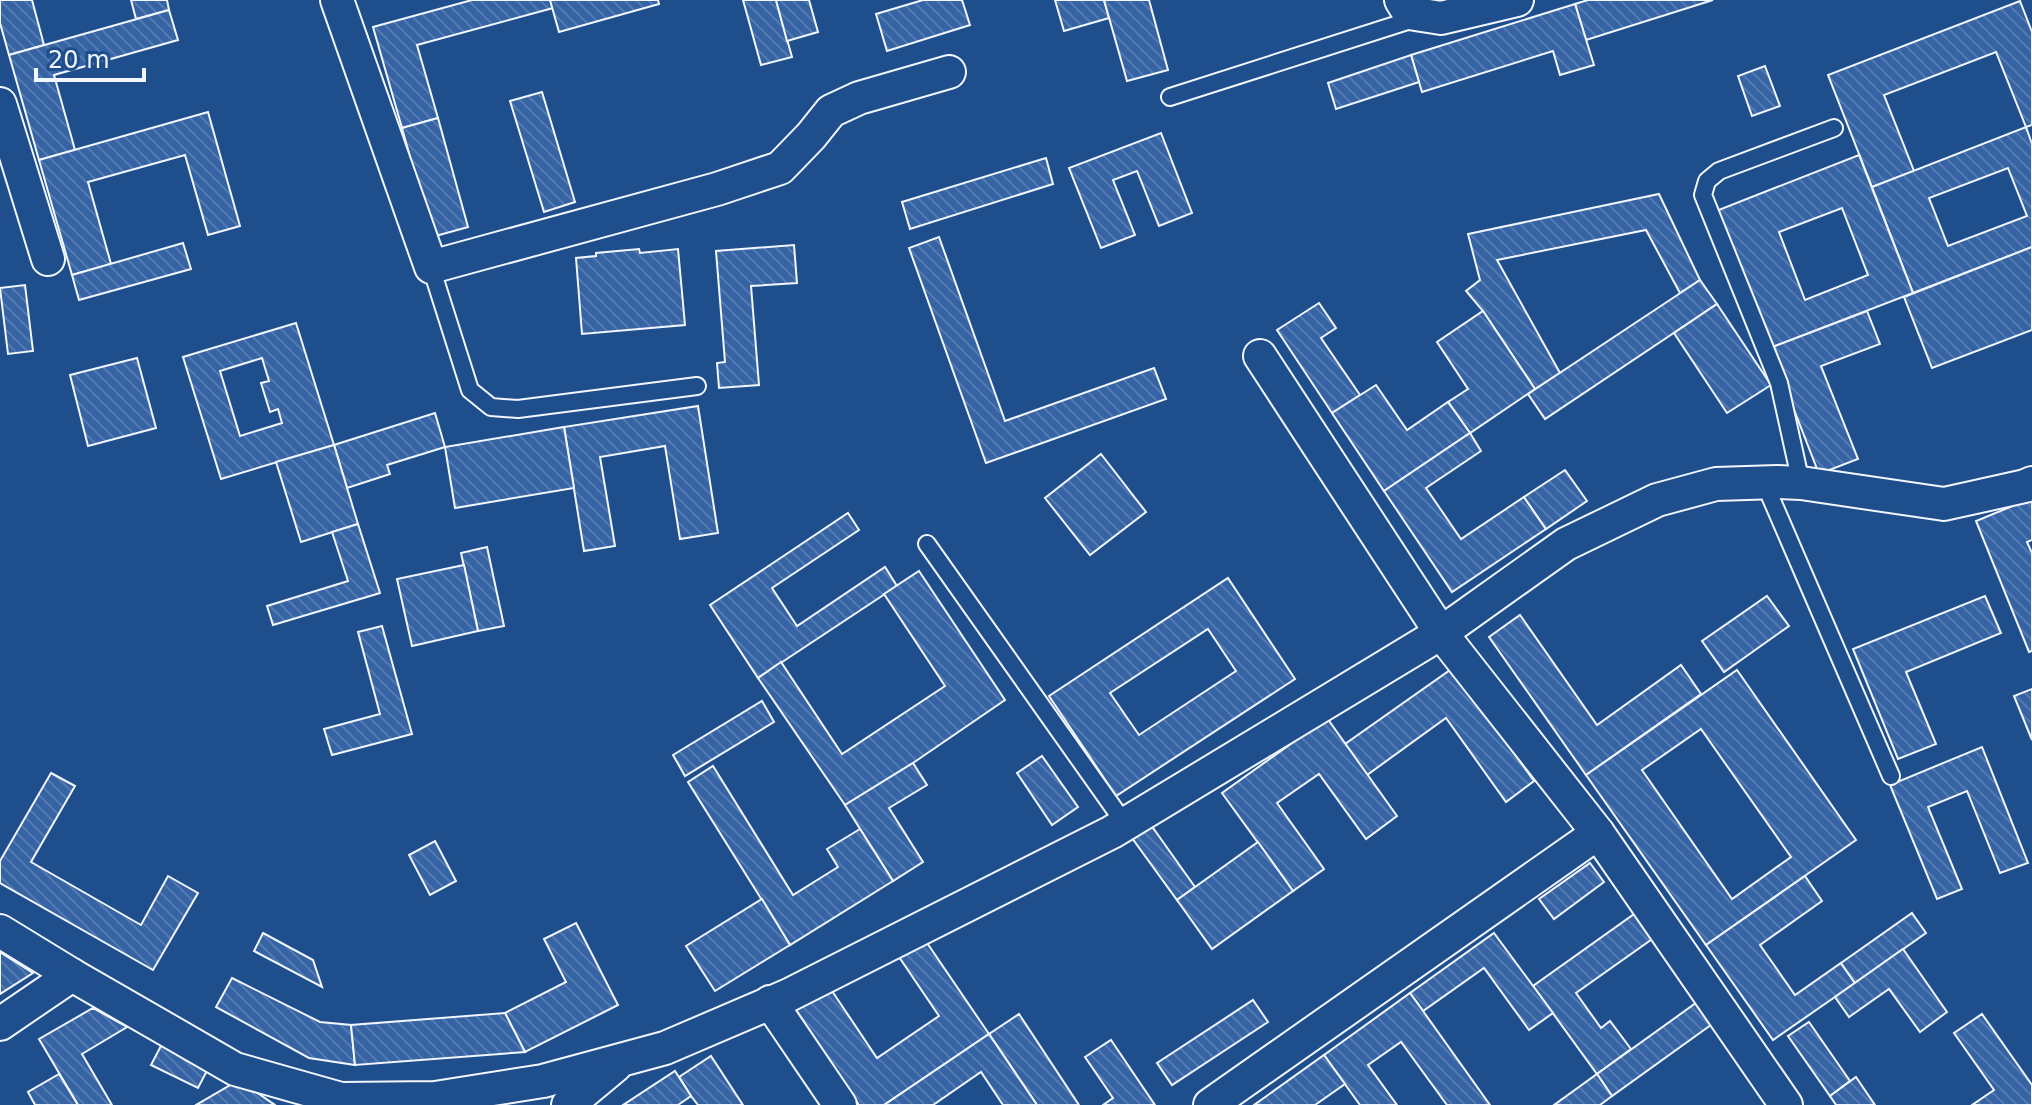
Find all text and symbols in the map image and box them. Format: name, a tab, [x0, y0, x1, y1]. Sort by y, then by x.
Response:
scale bar	[36, 32, 144, 82]
text: 20 m	[48, 46, 110, 74]

